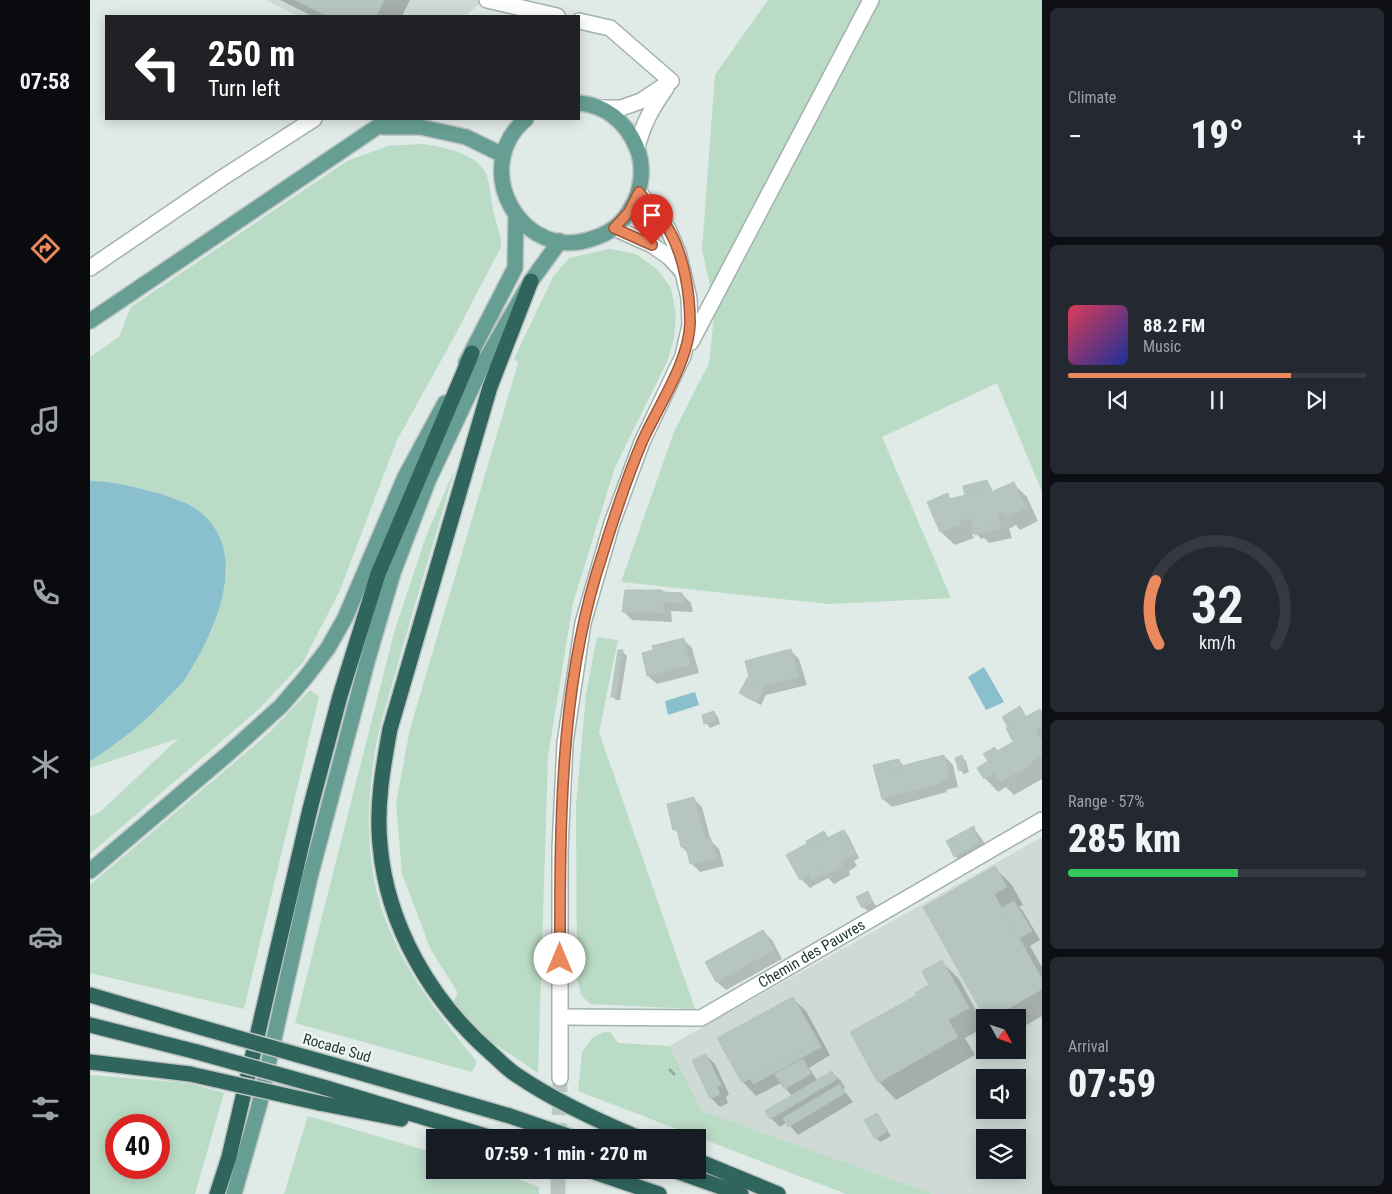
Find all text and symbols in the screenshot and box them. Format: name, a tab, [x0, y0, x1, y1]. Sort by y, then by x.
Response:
text: 250 m	[208, 34, 295, 75]
icon: left	[125, 35, 190, 100]
text: 07:58	[20, 69, 70, 94]
text: Turn left	[208, 76, 280, 101]
text: Climate	[1068, 88, 1116, 107]
text: 19°	[1190, 113, 1244, 157]
text: −	[1068, 120, 1082, 153]
text: +	[1352, 120, 1366, 153]
pin	[631, 194, 673, 245]
icon: arrive	[638, 201, 666, 229]
icon: directions	[28, 231, 63, 266]
text: 88.2 FM	[1143, 314, 1205, 337]
text: Music	[1143, 337, 1181, 356]
icon: previous	[1104, 386, 1132, 414]
icon: pause	[1203, 386, 1231, 414]
icon: next	[1302, 386, 1330, 414]
icon: music	[28, 403, 63, 438]
icon: phone	[28, 575, 63, 610]
text: 32	[1191, 575, 1243, 636]
text: km/h	[1199, 632, 1235, 653]
icon: climate	[28, 747, 63, 782]
text: Range · 57%	[1068, 792, 1144, 811]
text: 285 km	[1068, 817, 1181, 861]
street label: Chemin des Pauvres	[755, 916, 868, 992]
icon: car	[28, 919, 63, 954]
position arrow	[533, 932, 585, 984]
north arrow	[976, 1009, 1026, 1059]
map controls	[976, 1009, 1026, 1179]
street label: Rocade Sud	[301, 1030, 373, 1066]
text: Arrival	[1068, 1037, 1109, 1056]
text: 07:59	[1068, 1062, 1156, 1106]
button: sound	[976, 1069, 1026, 1119]
icon: filters	[28, 1091, 63, 1126]
speed limit sign: 40	[105, 1114, 170, 1179]
button: layers	[976, 1129, 1026, 1179]
text: 07:59 · 1 min · 270 m	[485, 1142, 647, 1165]

